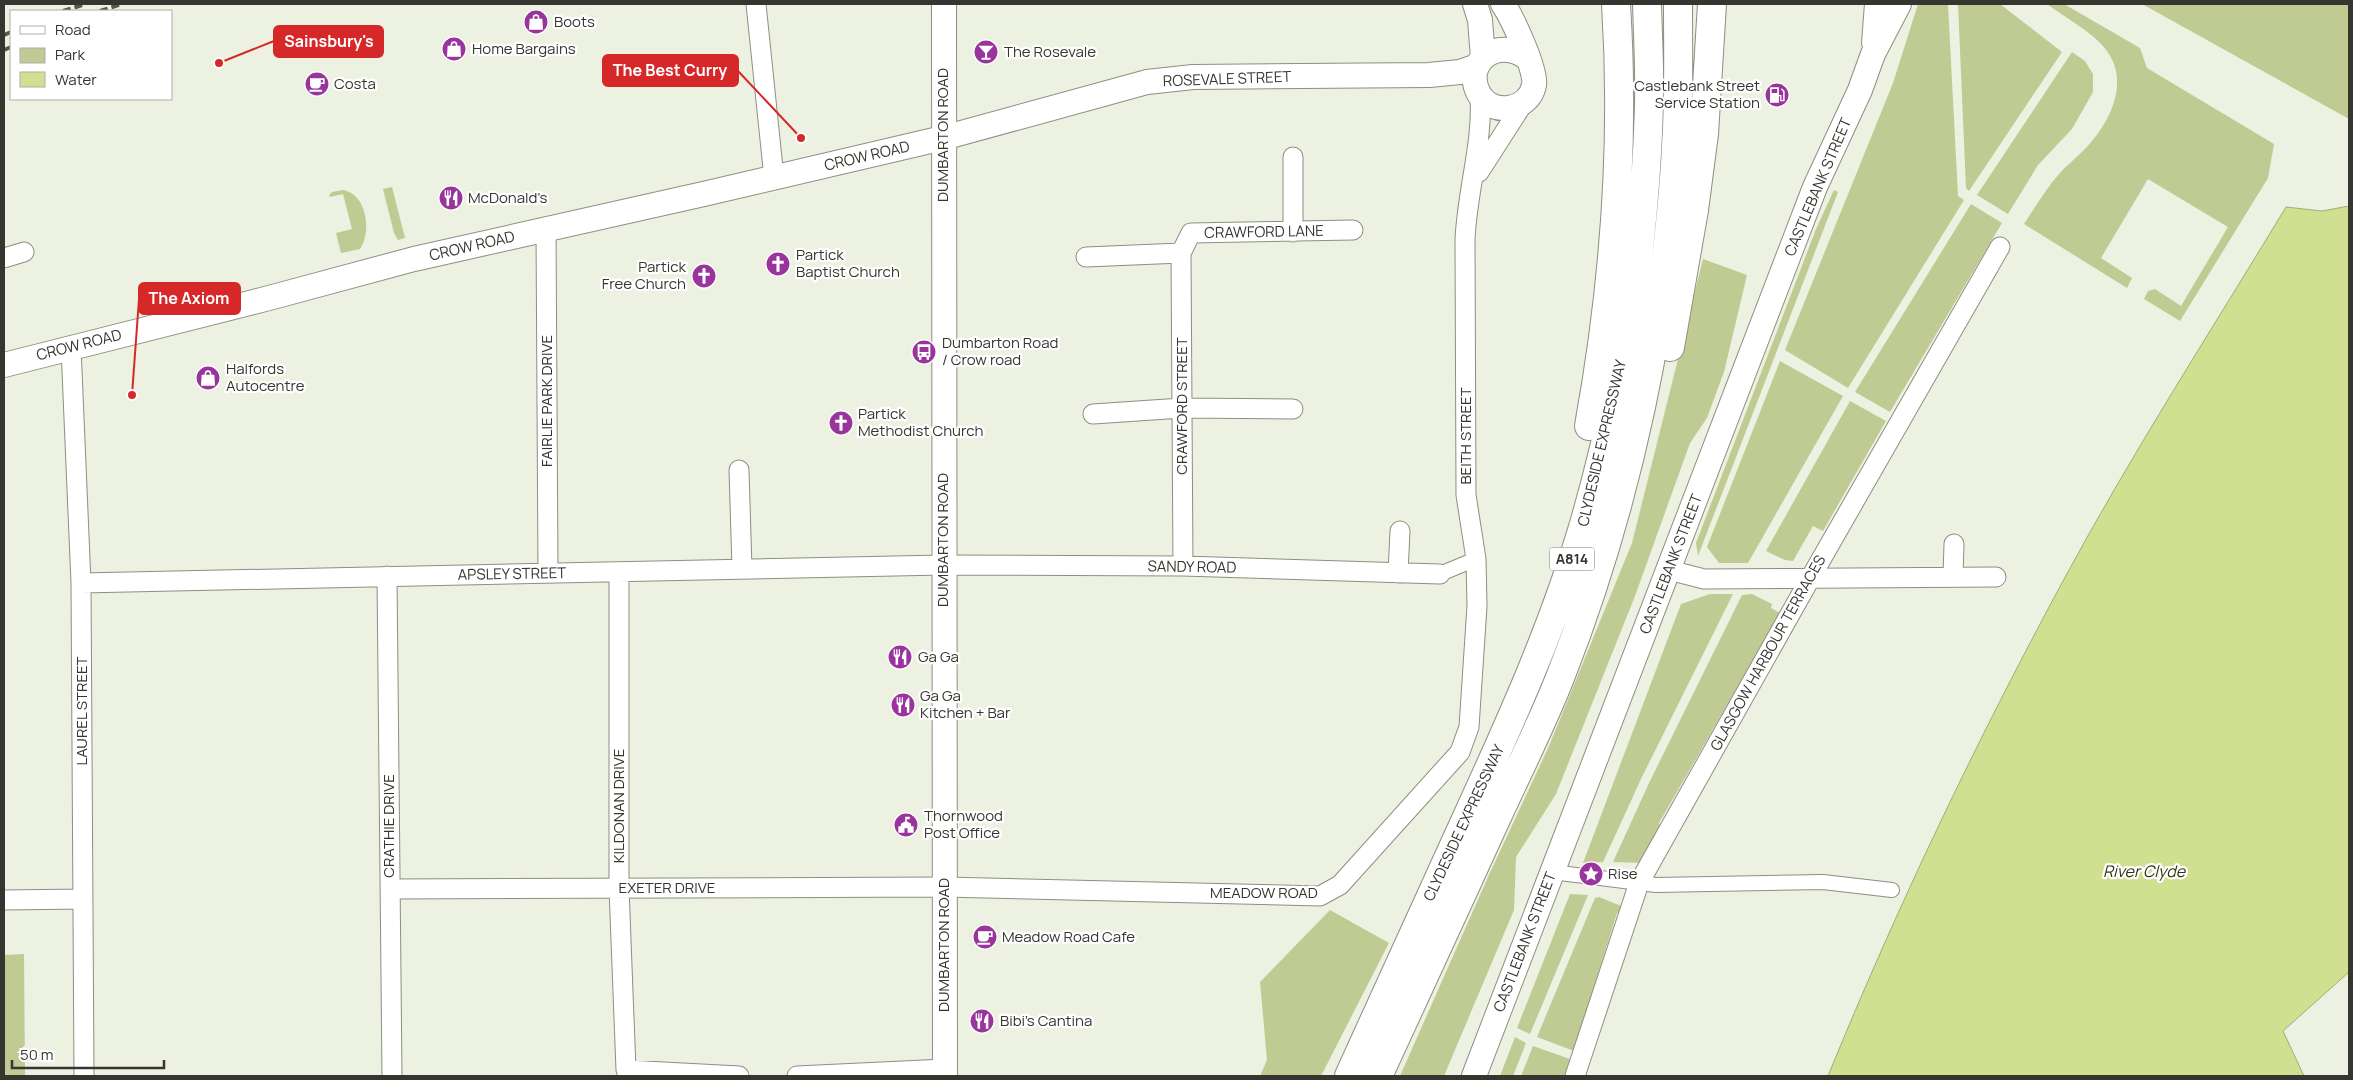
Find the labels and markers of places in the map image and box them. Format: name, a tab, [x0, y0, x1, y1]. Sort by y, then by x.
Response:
shop icon: Boots	[523, 9, 549, 35]
place label: Boots	[554, 11, 595, 32]
callout: Sainsbury's	[274, 26, 383, 57]
shop icon: Home Bargains	[441, 36, 467, 62]
place label: Home Bargains	[472, 38, 576, 59]
bar icon: The Rosevale	[973, 39, 999, 65]
place label: The Rosevale	[1004, 41, 1096, 62]
callout: The Best Curry	[603, 55, 738, 86]
cafe icon: Costa	[304, 71, 330, 97]
place label: Costa	[334, 73, 376, 94]
place label: Castlebank Street Service Station	[1634, 75, 1760, 113]
fuel station icon: Castlebank Street Service Station	[1764, 82, 1790, 108]
restaurant icon: McDonald's	[438, 185, 464, 211]
place label: McDonald's	[468, 187, 547, 208]
place label: Partick Baptist Church	[796, 244, 900, 282]
church icon: Partick Baptist Church	[765, 251, 791, 277]
place label: Partick Free Church	[602, 256, 687, 294]
church icon: Partick Free Church	[691, 263, 717, 289]
callout: The Axiom	[139, 283, 240, 314]
place label: Dumbarton Road / Crow road	[942, 332, 1058, 370]
bus stop icon: Dumbarton Road / Crow road	[911, 339, 937, 365]
place label: Halfords Autocentre	[226, 358, 305, 396]
shop icon: Halfords Autocentre	[195, 365, 221, 391]
place label: Partick Methodist Church	[858, 403, 984, 441]
church icon: Partick Methodist Church	[828, 410, 854, 436]
restaurant icon: Ga Ga	[887, 644, 913, 670]
place label: Ga Ga	[918, 646, 959, 667]
place label: Ga Ga Kitchen + Bar	[920, 685, 1011, 723]
restaurant icon: Ga Ga Kitchen + Bar	[890, 692, 916, 718]
place label: Thornwood Post Office	[924, 805, 1003, 843]
public building icon: Thornwood Post Office	[893, 812, 919, 838]
place icon: Rise	[1578, 861, 1604, 887]
place label: Rise	[1608, 863, 1638, 884]
cafe icon: Meadow Road Cafe	[972, 924, 998, 950]
place label: Meadow Road Cafe	[1002, 926, 1135, 947]
restaurant icon: Bibi's Cantina	[969, 1008, 995, 1034]
place label: Bibi's Cantina	[1000, 1010, 1092, 1031]

